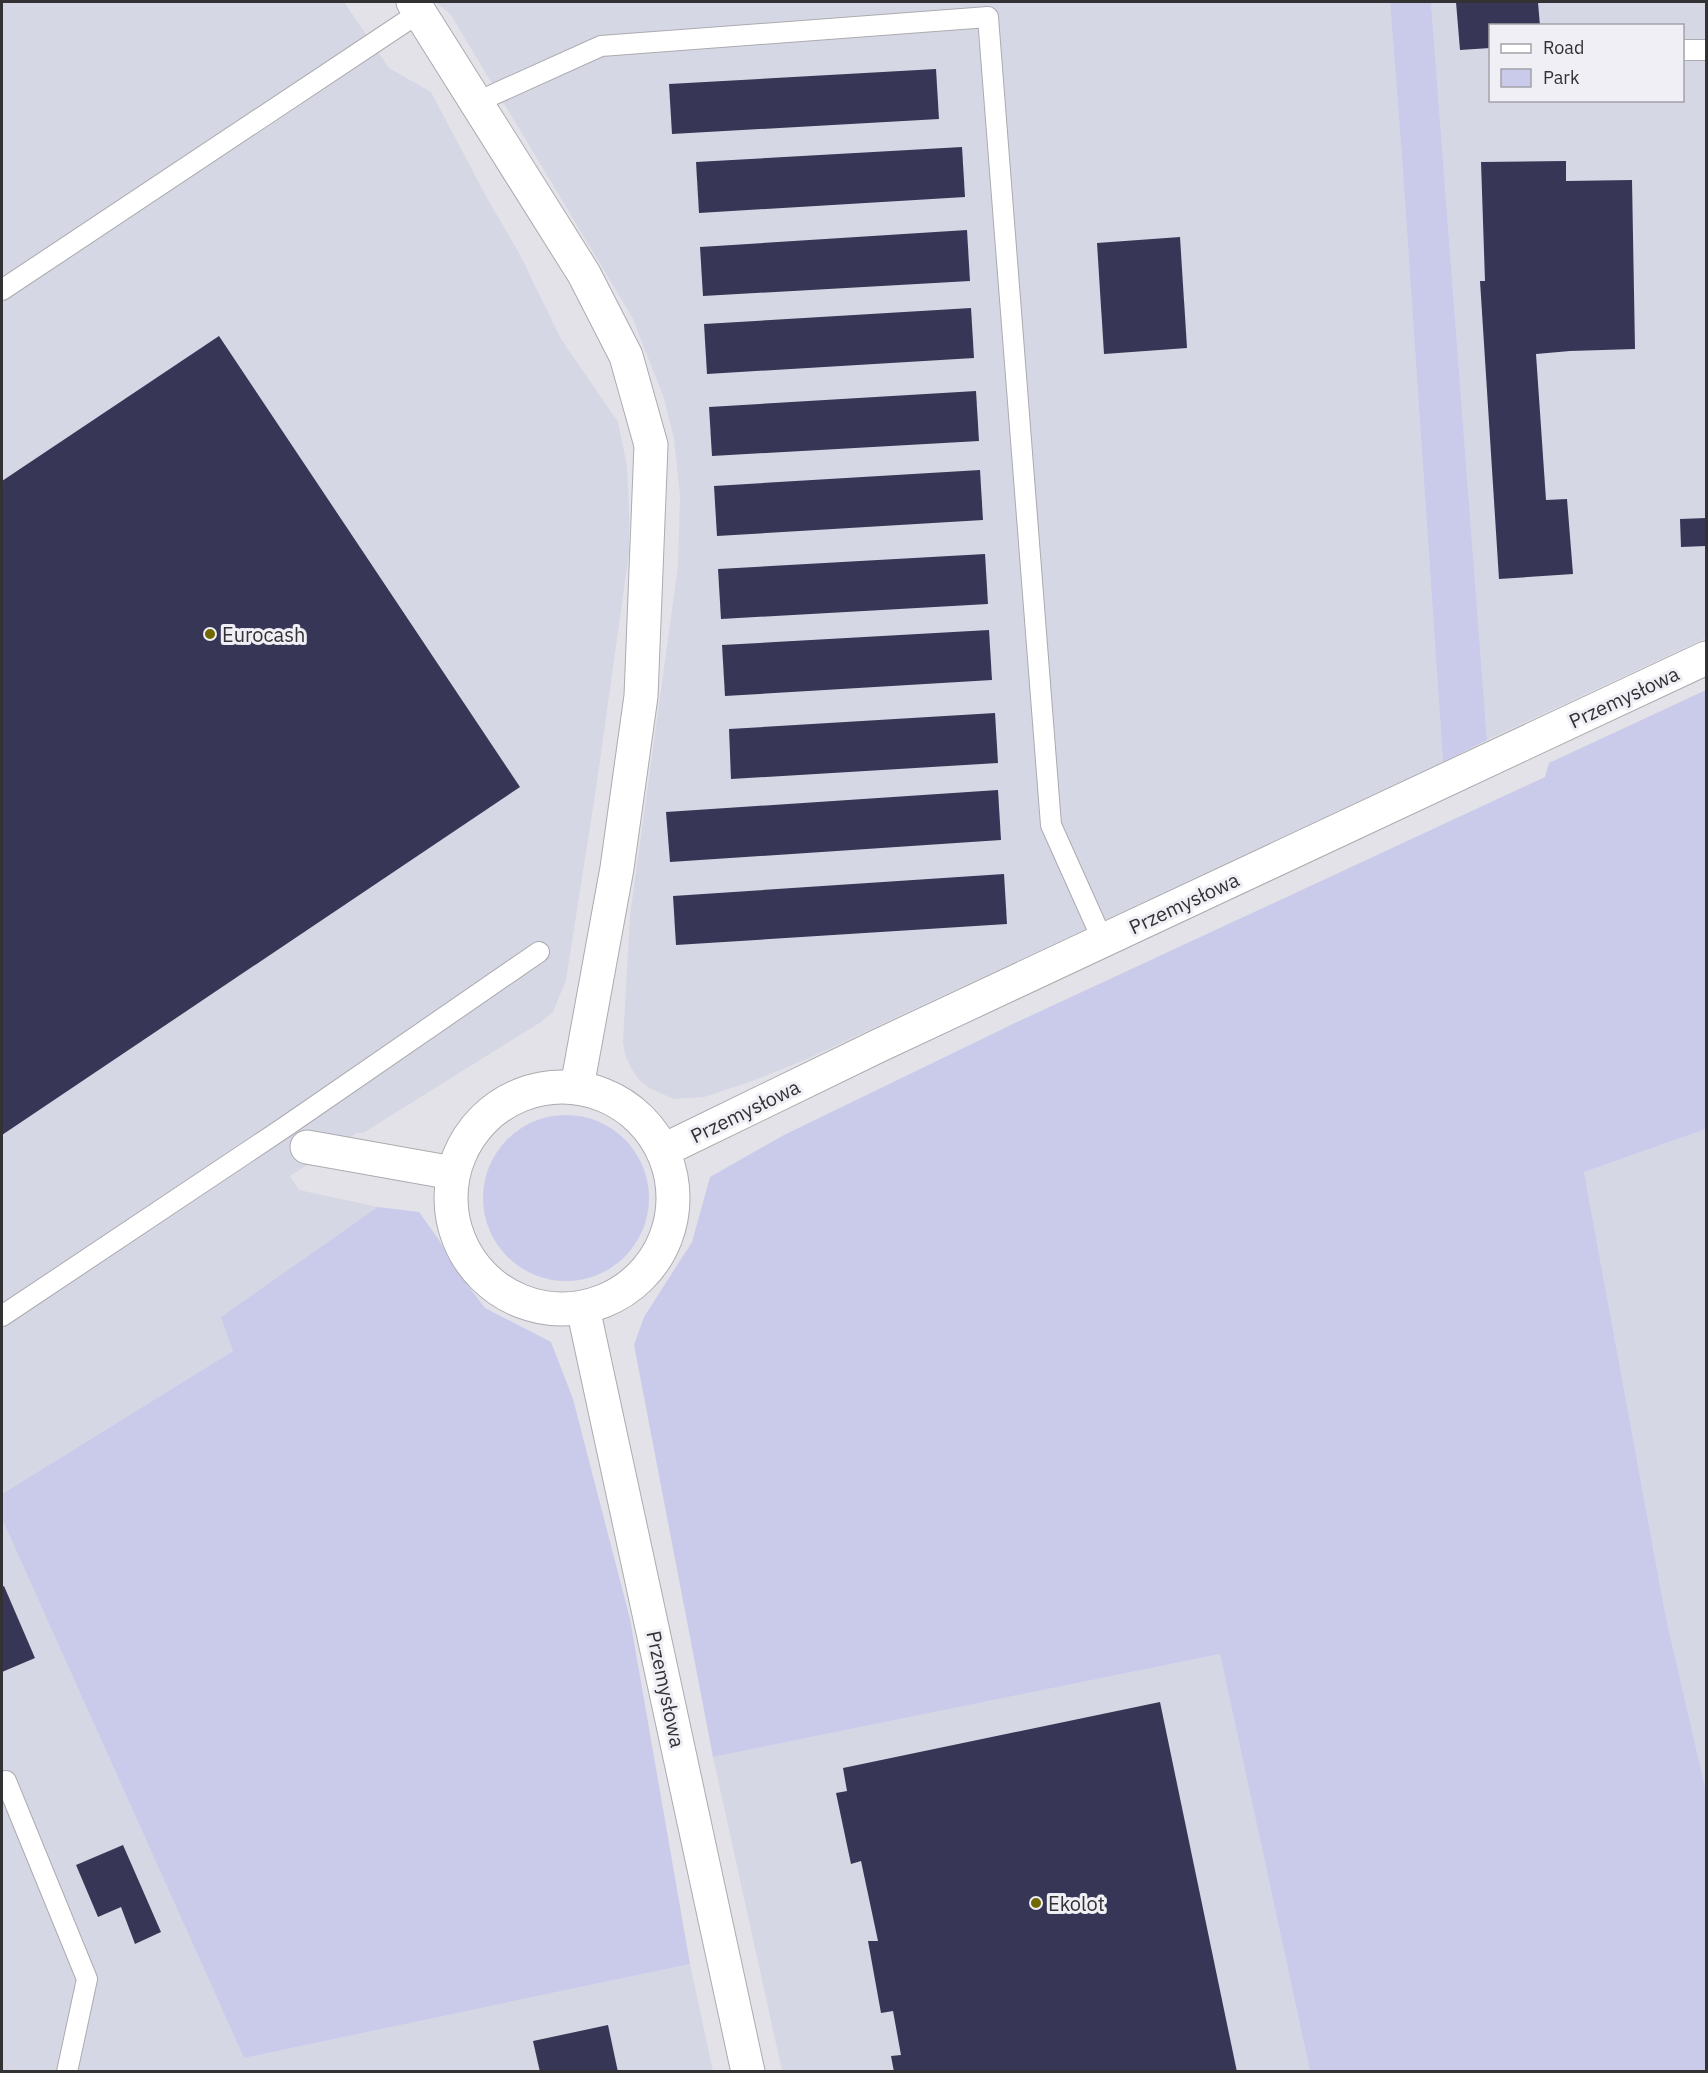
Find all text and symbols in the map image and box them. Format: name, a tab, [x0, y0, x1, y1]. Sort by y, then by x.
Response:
legend	[1489, 24, 1684, 102]
text: Road	[1543, 36, 1584, 59]
text: Park	[1543, 66, 1580, 89]
place label: Eurocash	[222, 621, 305, 648]
marker: Eurocash	[203, 627, 217, 641]
street label: Przemysłowa	[1564, 660, 1684, 734]
street label: Przemysłowa	[1124, 866, 1244, 940]
street label: Przemysłowa	[686, 1073, 805, 1149]
street label: Przemysłowa	[640, 1628, 692, 1750]
place label: Ekolot	[1048, 1890, 1105, 1917]
marker: Ekolot	[1029, 1896, 1043, 1910]

